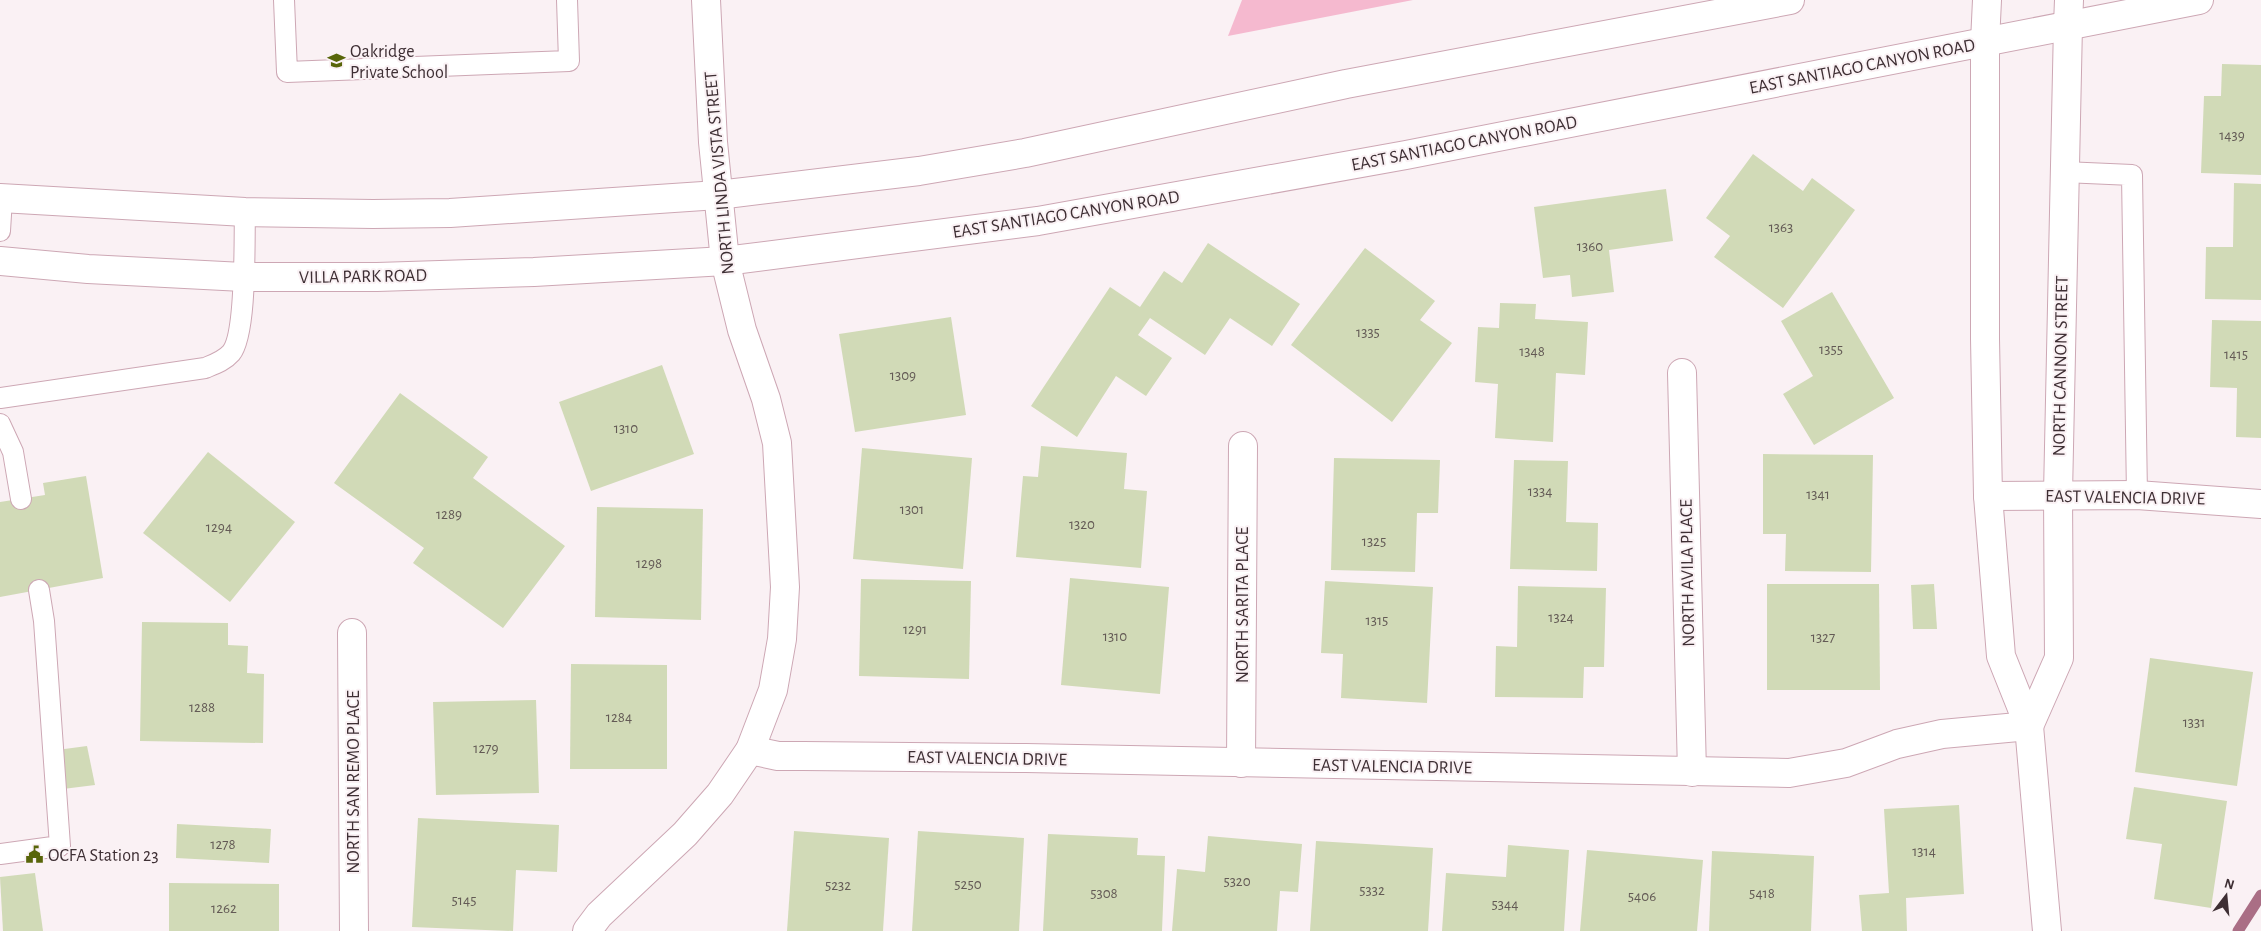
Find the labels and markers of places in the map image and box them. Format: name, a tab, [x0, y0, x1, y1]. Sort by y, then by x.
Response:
place label: Oakridge Private School	[350, 43, 448, 82]
school or university icon: Oakridge Private School	[326, 51, 346, 71]
public building icon: OCFA Station 23	[24, 845, 44, 865]
place label: OCFA Station 23	[48, 847, 159, 865]

